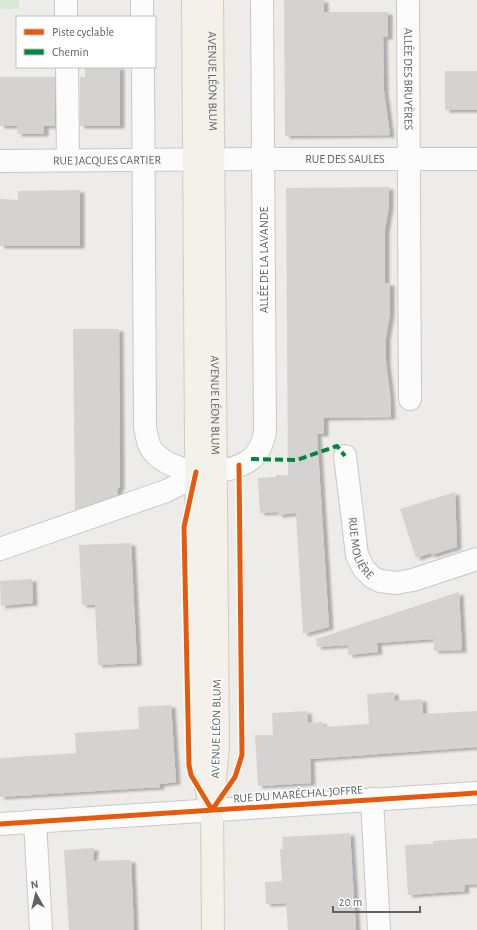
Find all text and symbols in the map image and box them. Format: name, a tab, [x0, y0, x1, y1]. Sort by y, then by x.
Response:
legend	[16, 16, 156, 68]
text: Piste cyclable	[52, 26, 114, 39]
street label: ALLÉE DES BRUYÈRES	[402, 28, 416, 131]
street label: AVENUE LÉON BLUM	[206, 31, 220, 131]
text: Chemin	[52, 46, 89, 58]
street label: RUE DES SAULES	[305, 153, 385, 165]
street label: RUE JACQUES CARTIER	[53, 154, 161, 167]
street label: ALLÉE DE LA LAVANDE	[257, 206, 270, 313]
street label: AVENUE LÉON BLUM	[209, 355, 222, 455]
street label: RUE MOLIÈRE	[346, 516, 376, 581]
street label: AVENUE LÉON BLUM	[208, 679, 223, 779]
street label: RUE DU MARÉCHAL JOFFRE	[233, 782, 363, 805]
north arrow	[16, 874, 56, 914]
text: N	[30, 879, 39, 891]
scale bar	[333, 888, 420, 914]
text: 20 m	[339, 896, 362, 908]

